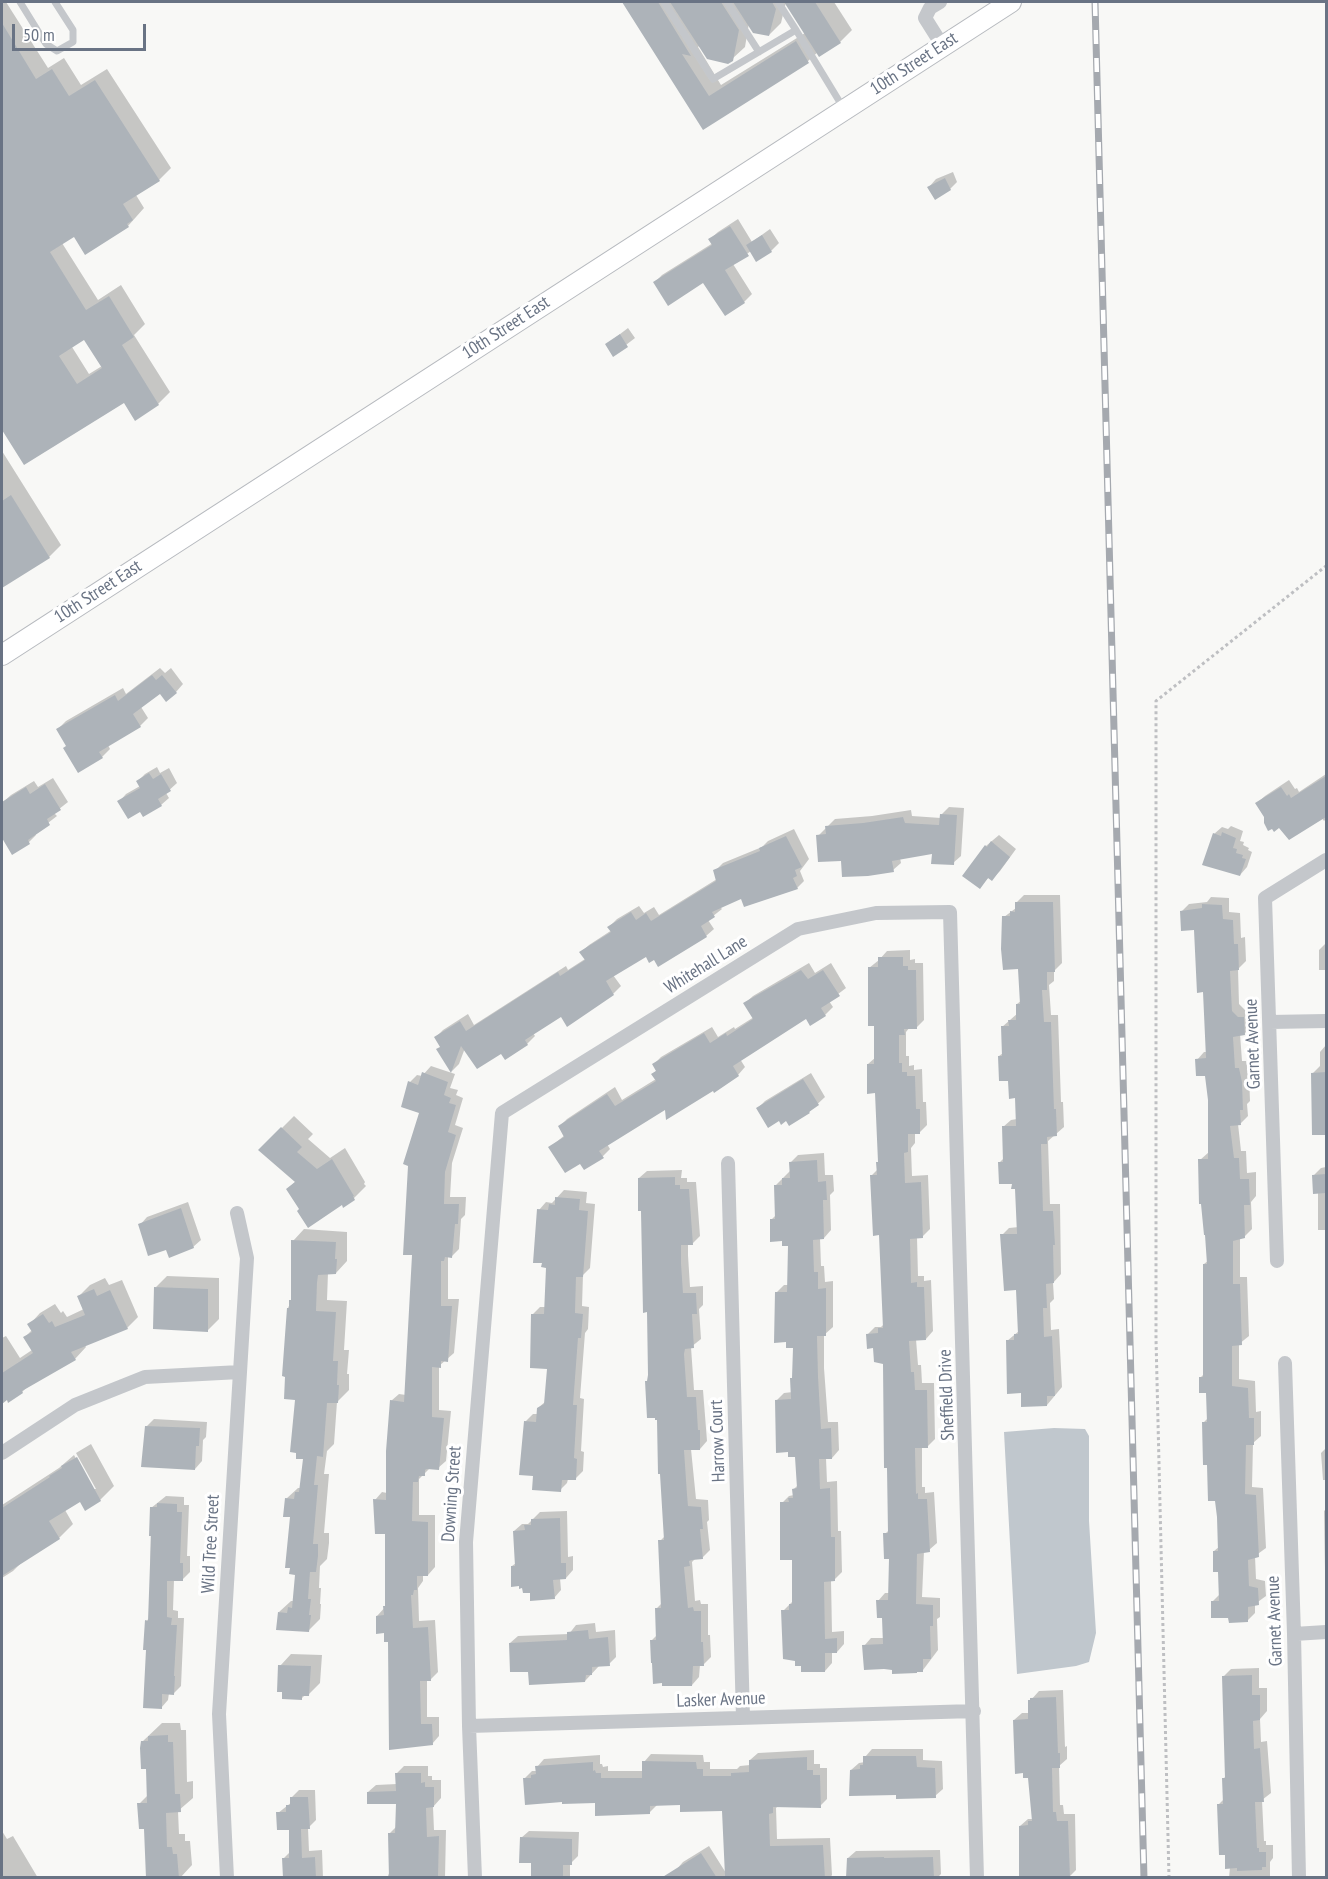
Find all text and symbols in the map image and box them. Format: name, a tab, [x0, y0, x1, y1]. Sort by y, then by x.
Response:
scale bar	[15, 12, 148, 50]
text: 50 m	[23, 23, 55, 46]
street label: 10th Street East	[866, 28, 962, 100]
street label: 10th Street East	[458, 292, 554, 364]
street label: 10th Street East	[50, 556, 146, 628]
street label: Whitehall Lane	[661, 931, 751, 999]
street label: Garnet Avenue	[1241, 998, 1265, 1090]
street label: Sheffield Drive	[935, 1349, 959, 1441]
street label: Harrow Court	[706, 1399, 730, 1483]
street label: Downing Street	[438, 1445, 466, 1543]
street label: Wild Tree Street	[198, 1494, 224, 1594]
street label: Garnet Avenue	[1263, 1575, 1287, 1667]
street label: Lasker Avenue	[676, 1688, 766, 1712]

